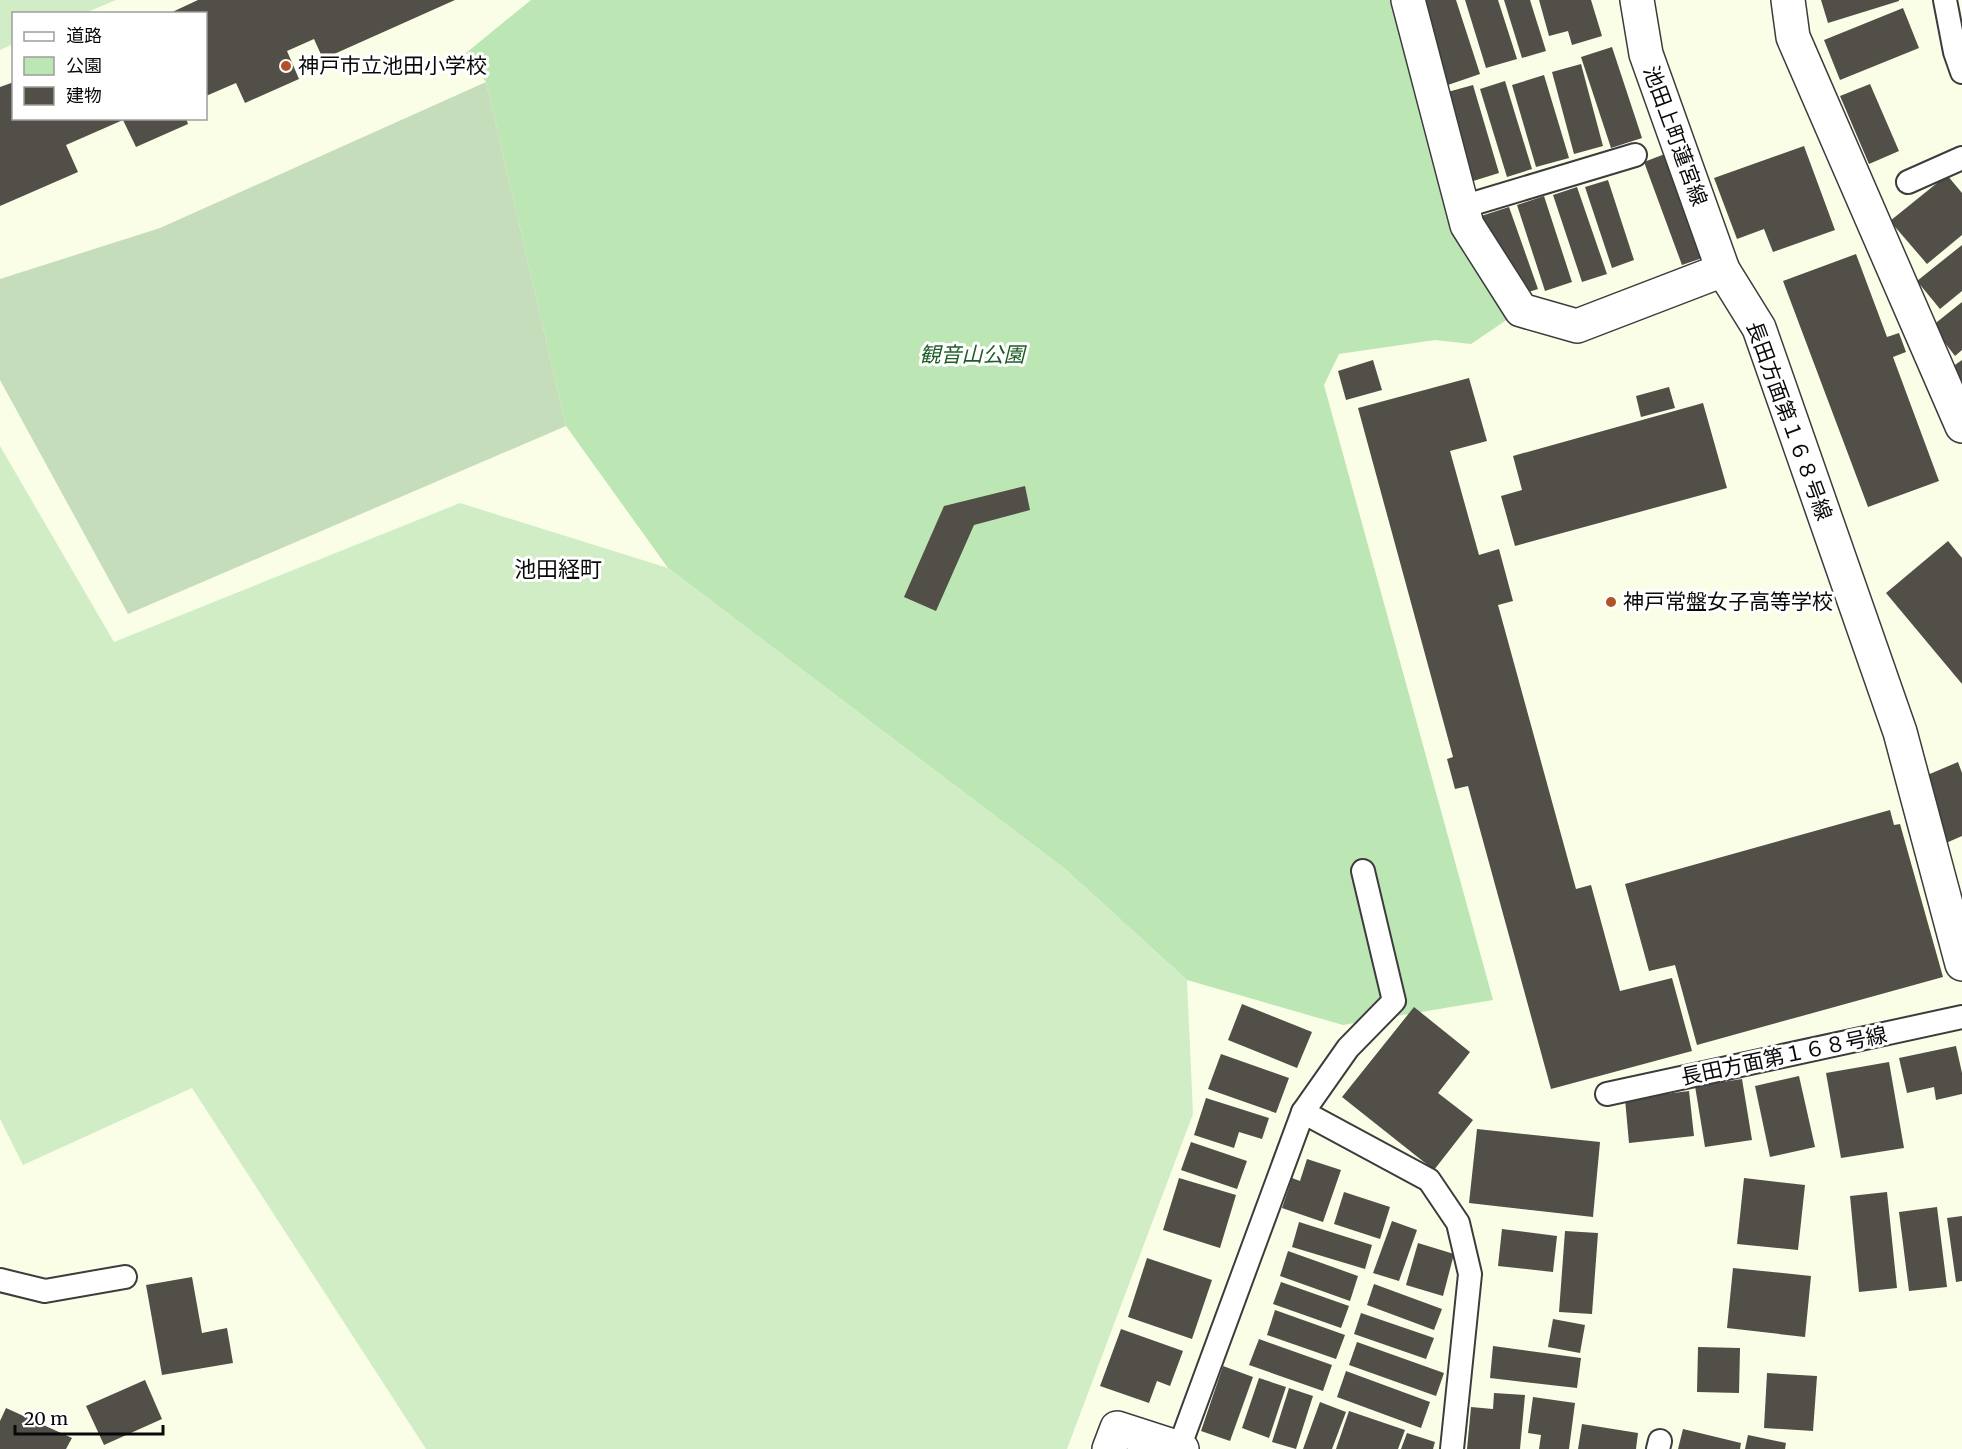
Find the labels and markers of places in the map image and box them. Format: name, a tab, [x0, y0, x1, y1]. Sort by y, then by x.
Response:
place label: 神戸市立池田小学校	[298, 52, 487, 79]
marker: 神戸市立池田小学校	[279, 59, 293, 73]
place label: 神戸常盤女子高等学校	[1623, 588, 1833, 615]
marker: 神戸常盤女子高等学校	[1604, 595, 1618, 609]

